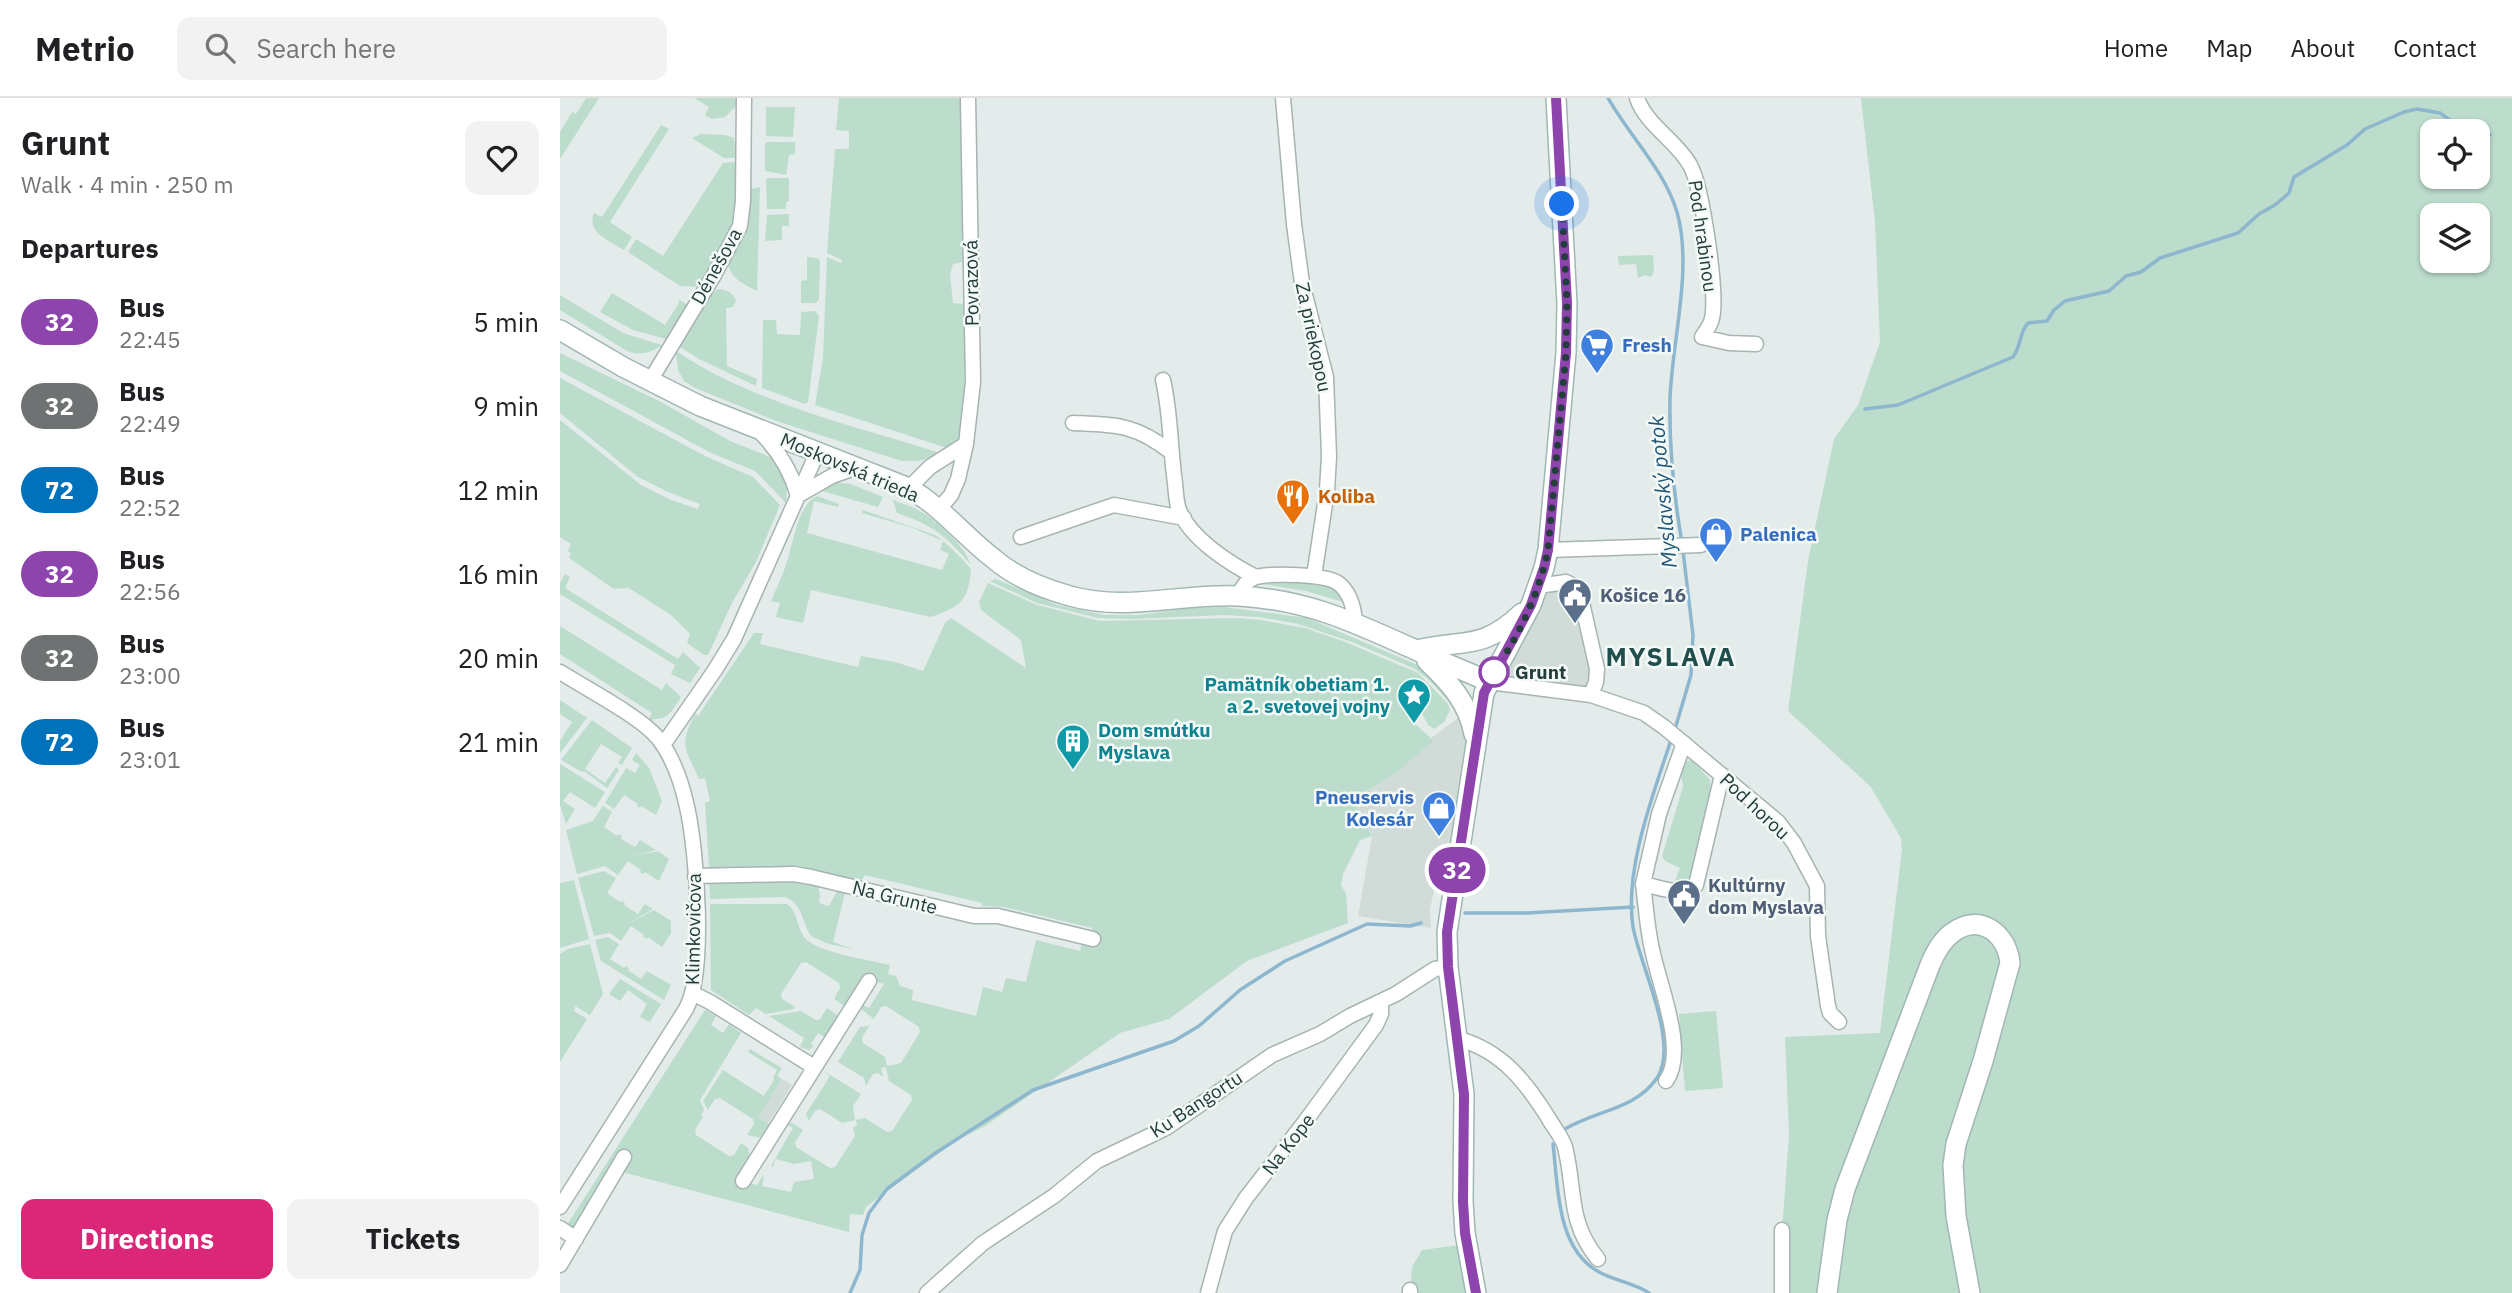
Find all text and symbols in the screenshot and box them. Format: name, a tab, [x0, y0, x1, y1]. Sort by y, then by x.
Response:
search box	[177, 17, 667, 80]
text: Metrio	[35, 27, 135, 70]
icon: search	[201, 29, 239, 67]
text: Search here	[257, 31, 396, 65]
text: Home	[2104, 32, 2168, 64]
text: Map	[2206, 32, 2252, 64]
text: About	[2290, 32, 2355, 64]
text: Contact	[2393, 32, 2477, 64]
map controls	[2420, 119, 2490, 273]
button: locate	[2420, 119, 2490, 189]
text: Grunt	[21, 121, 110, 164]
button: heart	[465, 121, 539, 195]
text: Walk · 4 min · 250 m	[21, 169, 234, 199]
street label: Pod hrabinou	[1683, 178, 1723, 294]
your location	[1544, 186, 1579, 221]
button: layers	[2420, 203, 2490, 273]
street label: Dénešova	[685, 224, 747, 308]
text: Departures	[21, 231, 159, 265]
street label: Povrazová	[958, 240, 984, 326]
street label: Za priekopou	[1291, 280, 1337, 394]
text: Bus	[119, 290, 165, 324]
text: 5 min	[473, 305, 539, 339]
text: 32	[45, 306, 74, 338]
text: 22:45	[119, 324, 181, 354]
supermarket icon: Fresh	[1578, 326, 1616, 375]
place label: Fresh	[1622, 333, 1672, 357]
text: Bus	[119, 374, 165, 408]
text: 9 min	[473, 389, 539, 423]
text: 32	[45, 390, 74, 422]
text: 22:49	[119, 408, 181, 438]
water label: Myslavský potok	[1641, 414, 1683, 569]
street label: Moskovská trieda	[777, 427, 923, 507]
text: Bus	[119, 458, 165, 492]
text: 12 min	[458, 473, 539, 507]
text: 72	[45, 474, 74, 506]
restaurant icon: Koliba	[1274, 477, 1312, 526]
place label: Koliba	[1318, 484, 1375, 508]
text: 22:52	[119, 492, 181, 522]
shop icon: Palenica	[1697, 515, 1735, 564]
place label: Palenica	[1740, 522, 1817, 546]
text: Bus	[119, 542, 165, 576]
text: 16 min	[458, 557, 539, 591]
text: 32	[45, 558, 74, 590]
text: 22:56	[119, 576, 181, 606]
public building icon: Košice 16	[1556, 576, 1594, 625]
place label: Košice 16	[1600, 583, 1686, 607]
text: Bus	[119, 626, 165, 660]
district label: MYSLAVA	[1605, 639, 1737, 673]
text: 20 min	[458, 641, 539, 675]
text: 32	[45, 642, 74, 674]
marker: Grunt	[1479, 657, 1509, 687]
text: 23:00	[119, 660, 181, 690]
place label: Grunt	[1515, 660, 1566, 684]
place label: Pamätník obetiam 1. a 2. svetovej vojny	[1205, 672, 1391, 718]
place icon: Pamätník obetiam 1. a 2. svetovej vojny	[1395, 676, 1433, 725]
text: Bus	[119, 710, 165, 744]
place label: Dom smútku Myslava	[1098, 718, 1211, 764]
building icon: Dom smútku Myslava	[1054, 722, 1092, 771]
text: 21 min	[458, 725, 539, 759]
text: 72	[45, 726, 74, 758]
text: 23:01	[119, 744, 181, 774]
street label: Pod horou	[1715, 768, 1795, 844]
place label: Pneuservis Kolesár	[1315, 785, 1414, 831]
shop icon: Pneuservis Kolesár	[1420, 789, 1458, 838]
line badge: 32	[1426, 847, 1488, 893]
text: 32	[1443, 854, 1471, 886]
street label: Klimkovičova	[680, 873, 706, 985]
place label: Kultúrny dom Myslava	[1708, 873, 1824, 919]
street label: Na Grunte	[850, 875, 940, 919]
public building icon: Kultúrny dom Myslava	[1665, 877, 1703, 926]
street label: Ku Bangortu	[1145, 1065, 1247, 1143]
street label: Na Kope	[1256, 1108, 1320, 1180]
button: Directions	[21, 1199, 273, 1279]
button: Tickets	[287, 1199, 539, 1279]

